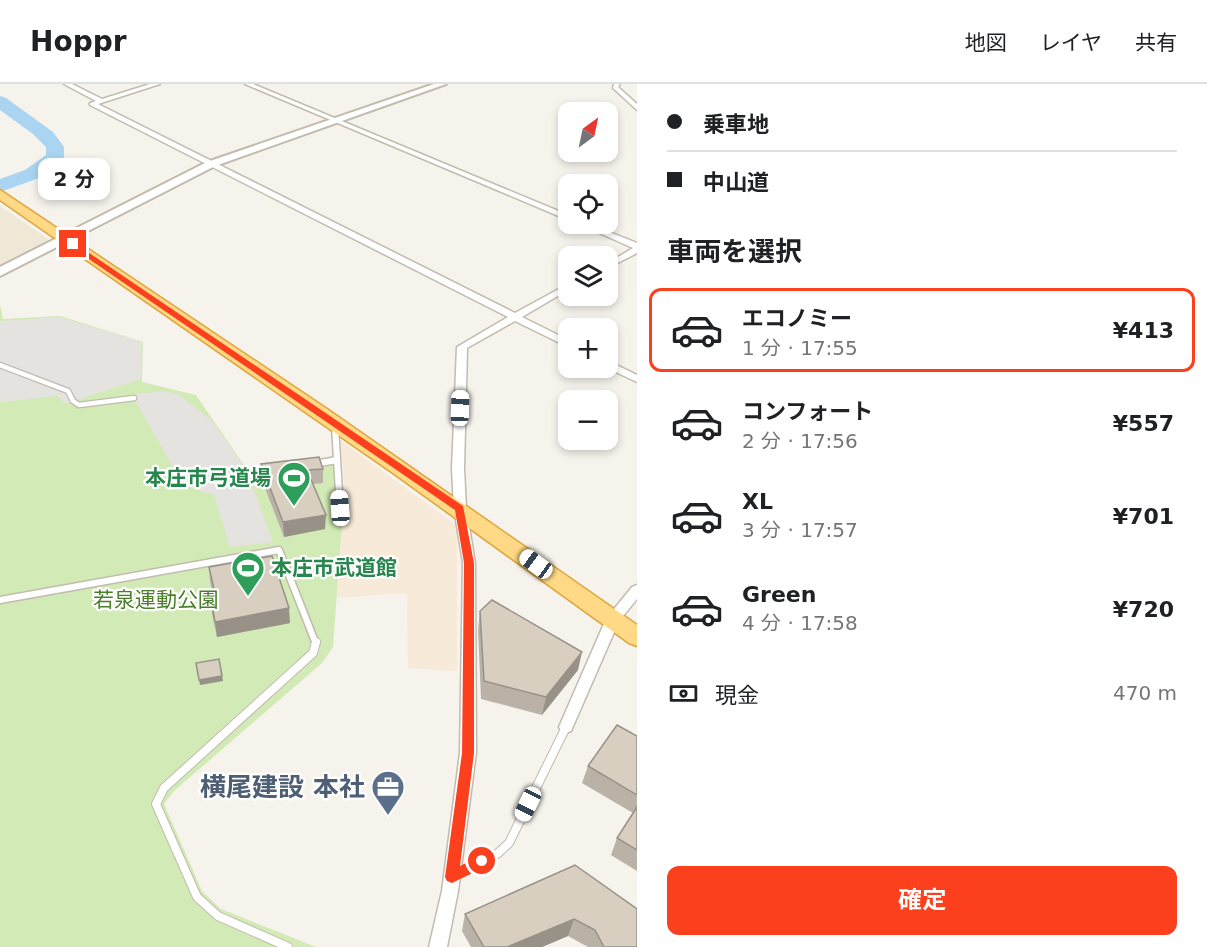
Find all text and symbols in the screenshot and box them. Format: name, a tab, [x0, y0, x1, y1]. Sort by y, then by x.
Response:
text: Hoppr	[30, 25, 127, 58]
text: 地図	[965, 31, 1007, 55]
text: レイヤ	[1040, 31, 1102, 55]
text: 共有	[1135, 31, 1177, 55]
north arrow	[558, 102, 618, 162]
map controls	[558, 102, 618, 450]
text: 乗車地	[703, 112, 769, 137]
callout: 2 分	[37, 157, 109, 199]
text: 2 分	[54, 167, 94, 191]
text: 中山道	[703, 170, 769, 195]
button: locate	[558, 174, 618, 234]
route end	[59, 230, 86, 257]
text: 車両を選択	[667, 236, 802, 267]
button: layers	[558, 246, 618, 306]
icon: car	[670, 303, 724, 357]
text: エコノミー	[742, 306, 852, 331]
button: +	[558, 318, 618, 378]
text: ¥413	[1113, 318, 1174, 343]
text: 1 分 · 17:55	[742, 336, 858, 360]
car	[450, 390, 470, 426]
button: −	[558, 390, 618, 450]
icon: car	[670, 396, 724, 450]
text: コンフォート	[742, 399, 873, 424]
text: ¥557	[1113, 411, 1174, 436]
text: 2 分 · 17:56	[742, 429, 858, 453]
sports icon: 本庄市弓道場	[276, 460, 312, 507]
place label: 本庄市弓道場	[145, 466, 271, 490]
car	[330, 489, 350, 527]
icon: car	[670, 489, 724, 543]
text: XL	[742, 489, 773, 514]
text: ¥701	[1113, 504, 1174, 529]
text: 3 分 · 17:57	[742, 518, 858, 542]
car	[516, 546, 556, 582]
sports icon: 本庄市武道館	[230, 550, 266, 597]
place label: 本庄市武道館	[271, 556, 397, 580]
icon: car	[670, 582, 724, 636]
text: Green	[742, 582, 816, 607]
park label: 若泉運動公園	[93, 588, 219, 612]
text: ¥720	[1113, 597, 1174, 622]
text: 4 分 · 17:58	[742, 611, 858, 635]
icon: cash	[667, 677, 700, 710]
text: 470 m	[1113, 681, 1177, 705]
text: 現金	[715, 683, 759, 708]
office icon: 横尾建設 本社	[370, 769, 406, 816]
place label: 横尾建設 本社	[200, 772, 365, 802]
car	[512, 784, 544, 824]
route start	[468, 847, 495, 874]
button: 確定	[667, 866, 1177, 935]

